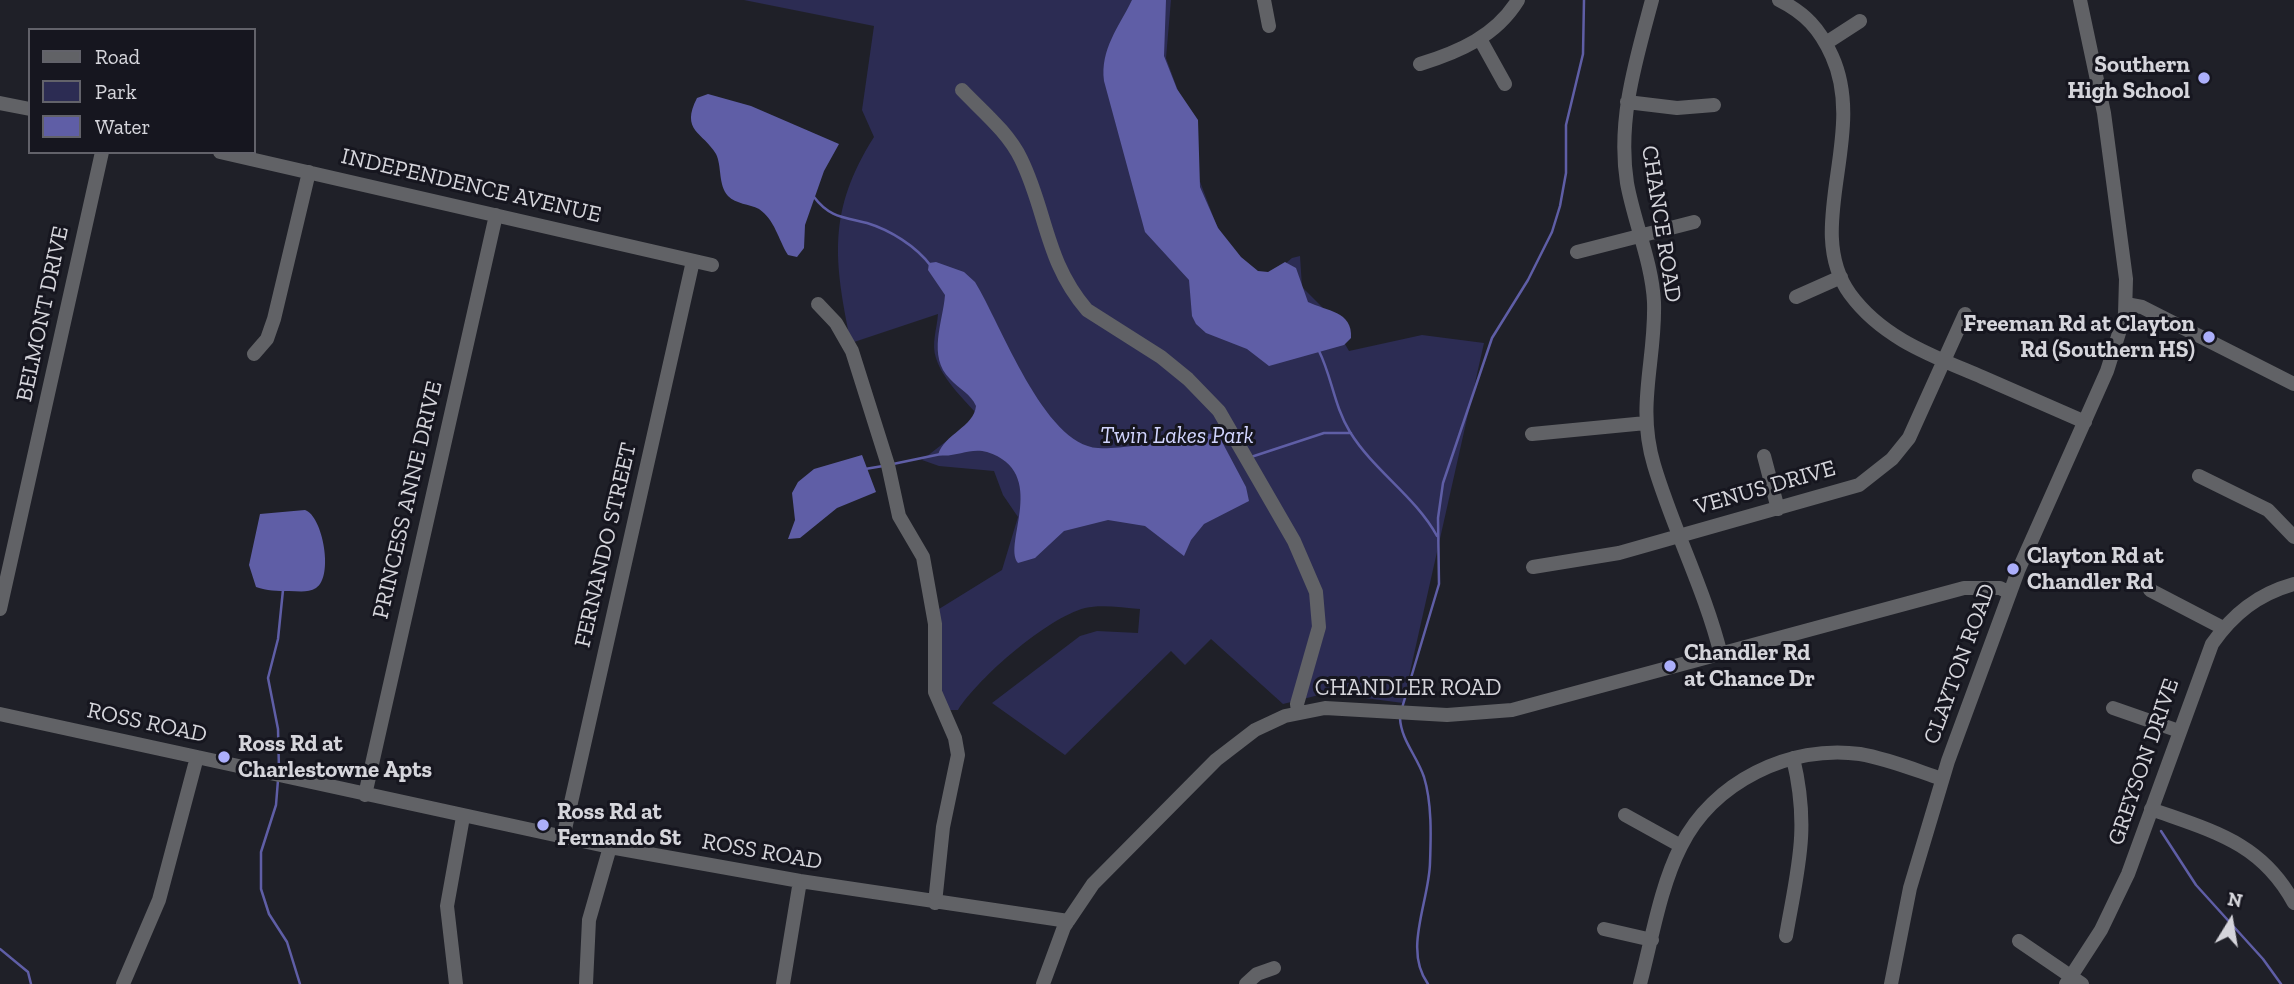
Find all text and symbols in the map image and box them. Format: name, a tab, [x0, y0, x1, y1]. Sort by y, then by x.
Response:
legend	[28, 28, 256, 154]
text: Road	[95, 44, 140, 69]
place label: Southern High School	[2067, 51, 2190, 105]
marker: Southern High School	[2196, 70, 2212, 86]
text: Park	[95, 79, 137, 104]
text: Water	[95, 114, 150, 139]
street label: INDEPENDENCE AVENUE	[338, 143, 604, 229]
street label: CHANCE ROAD	[1635, 143, 1687, 305]
street label: BELMONT DRIVE	[11, 224, 75, 404]
place label: Freeman Rd at Clayton Rd (Southern HS)	[1963, 310, 2195, 364]
marker: Freeman Rd at Clayton Rd (Southern HS)	[2201, 329, 2217, 345]
street label: PRINCESS ANNE DRIVE	[367, 379, 449, 621]
park label: Twin Lakes Park	[1100, 422, 1254, 450]
street label: FERNANDO STREET	[569, 440, 643, 650]
street label: VENUS DRIVE	[1691, 455, 1839, 521]
place label: Clayton Rd at Chandler Rd	[2027, 542, 2164, 596]
marker: Clayton Rd at Chandler Rd	[2005, 561, 2021, 577]
street label: CLAYTON ROAD	[1918, 580, 2002, 748]
place label: Chandler Rd at Chance Dr	[1684, 639, 1815, 693]
marker: Chandler Rd at Chance Dr	[1662, 658, 1678, 674]
street label: CHANDLER ROAD	[1315, 674, 1501, 702]
street label: GREYSON DRIVE	[2103, 675, 2185, 849]
street label: ROSS ROAD	[85, 697, 209, 749]
place label: Ross Rd at Charlestowne Apts	[238, 730, 432, 784]
marker: Ross Rd at Charlestowne Apts	[216, 749, 232, 765]
place label: Ross Rd at Fernando St	[557, 798, 681, 852]
marker: Ross Rd at Fernando St	[535, 817, 551, 833]
street label: ROSS ROAD	[700, 828, 824, 876]
north arrow	[2196, 886, 2266, 956]
text: N	[2226, 887, 2244, 913]

